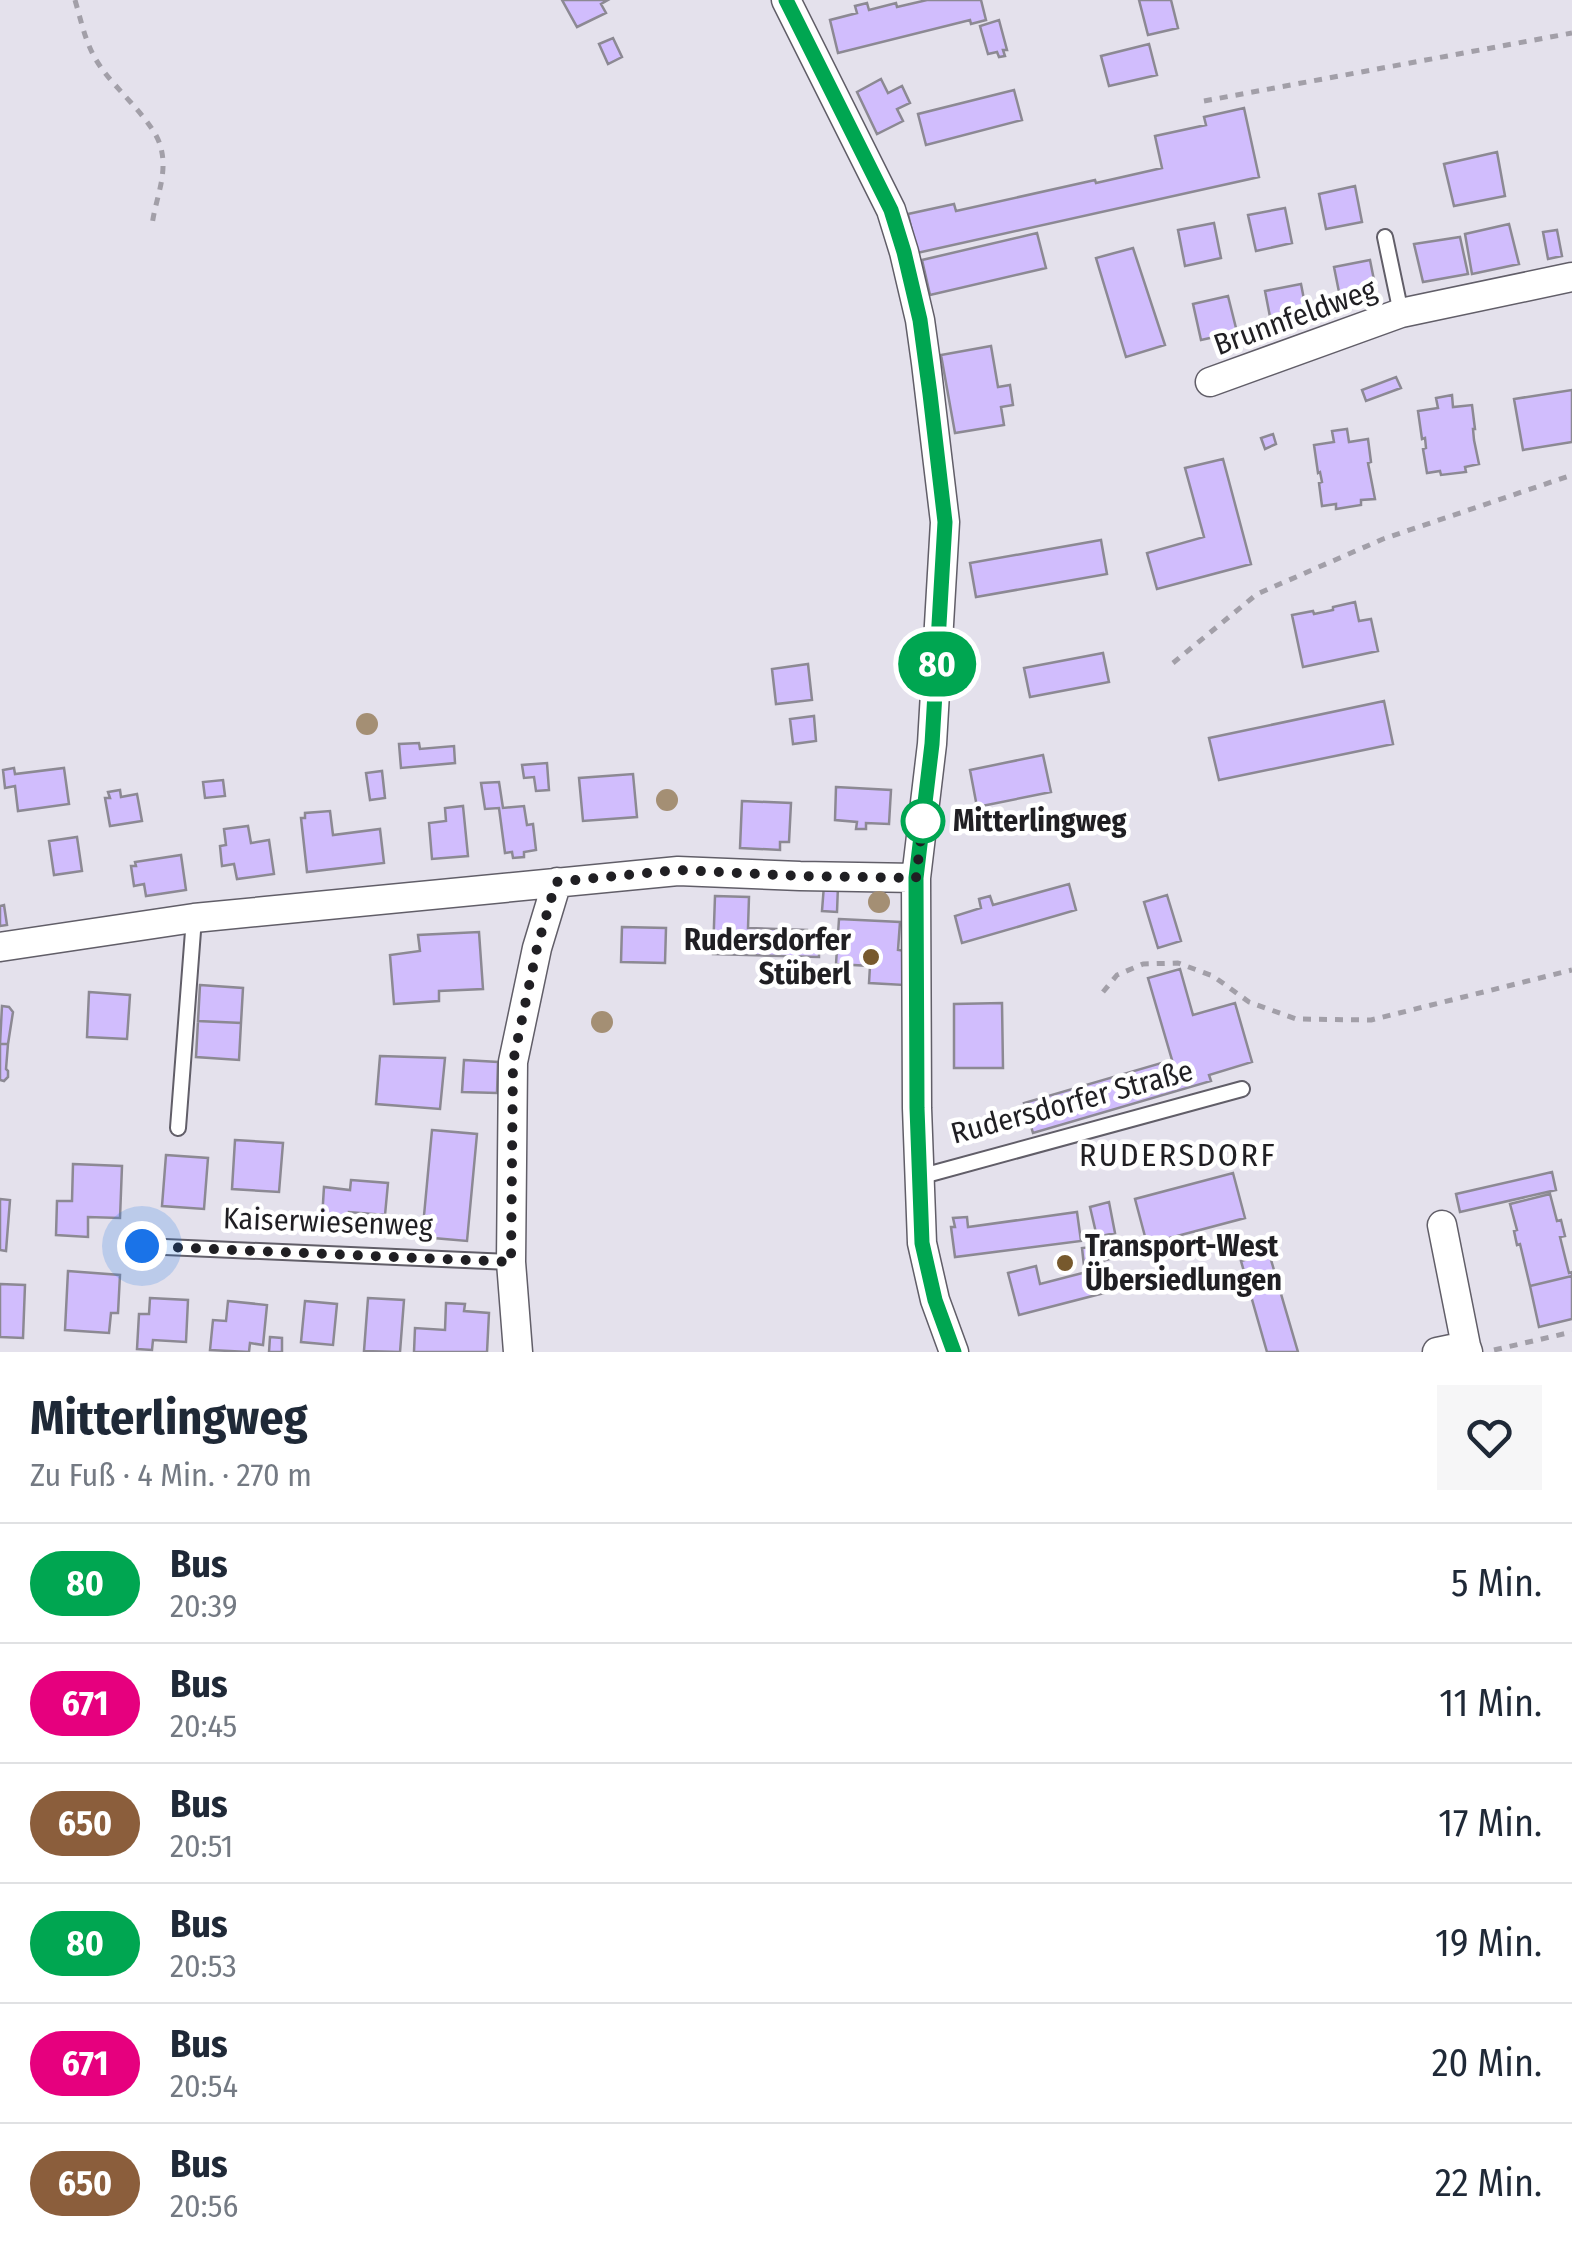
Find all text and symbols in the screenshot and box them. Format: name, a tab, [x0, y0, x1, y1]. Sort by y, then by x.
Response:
street label: Brunnfeldweg	[1209, 271, 1382, 363]
line badge: 80	[892, 632, 982, 696]
text: 80	[918, 643, 956, 685]
marker: Mitterlingweg	[902, 800, 944, 842]
place label: Mitterlingweg	[953, 803, 1127, 839]
place label: Rudersdorfer Stüberl	[684, 922, 852, 992]
marker: Rudersdorfer Stüberl	[860, 946, 882, 968]
street label: Rudersdorfer Straße	[947, 1052, 1197, 1152]
district label: RUDERSDORF	[1079, 1136, 1277, 1174]
street label: Kaiserwiesenweg	[222, 1200, 434, 1244]
your location	[117, 1221, 167, 1271]
place label: Transport-West Übersiedlungen	[1085, 1228, 1282, 1298]
marker: Transport-West Übersiedlungen	[1054, 1252, 1076, 1274]
button: heart	[1437, 1385, 1542, 1490]
text: Mitterlingweg	[30, 1389, 308, 1447]
text: Zu Fuß · 4 Min. · 270 m	[30, 1456, 312, 1494]
text: Bus	[170, 1541, 228, 1587]
text: 5 Min.	[1451, 1560, 1542, 1606]
text: 80	[66, 1562, 104, 1604]
text: 20:39	[170, 1587, 238, 1625]
text: Bus	[170, 1661, 228, 1707]
text: 11 Min.	[1439, 1680, 1542, 1726]
text: 671	[61, 1682, 109, 1724]
text: 20:45	[170, 1707, 237, 1745]
text: Bus	[170, 1781, 228, 1827]
text: 17 Min.	[1438, 1800, 1542, 1846]
text: 650	[58, 1802, 112, 1844]
text: 20:51	[170, 1827, 233, 1865]
text: Bus	[170, 1901, 228, 1947]
text: 19 Min.	[1435, 1920, 1542, 1966]
text: 80	[66, 1922, 104, 1964]
text: 20:53	[170, 1947, 237, 1985]
text: Bus	[170, 2021, 228, 2067]
text: 20 Min.	[1432, 2040, 1542, 2086]
text: 671	[61, 2042, 109, 2084]
text: 20:54	[170, 2067, 238, 2105]
text: Bus	[170, 2141, 228, 2187]
text: 22 Min.	[1435, 2160, 1542, 2206]
text: 650	[58, 2162, 112, 2204]
text: 20:56	[170, 2187, 238, 2225]

